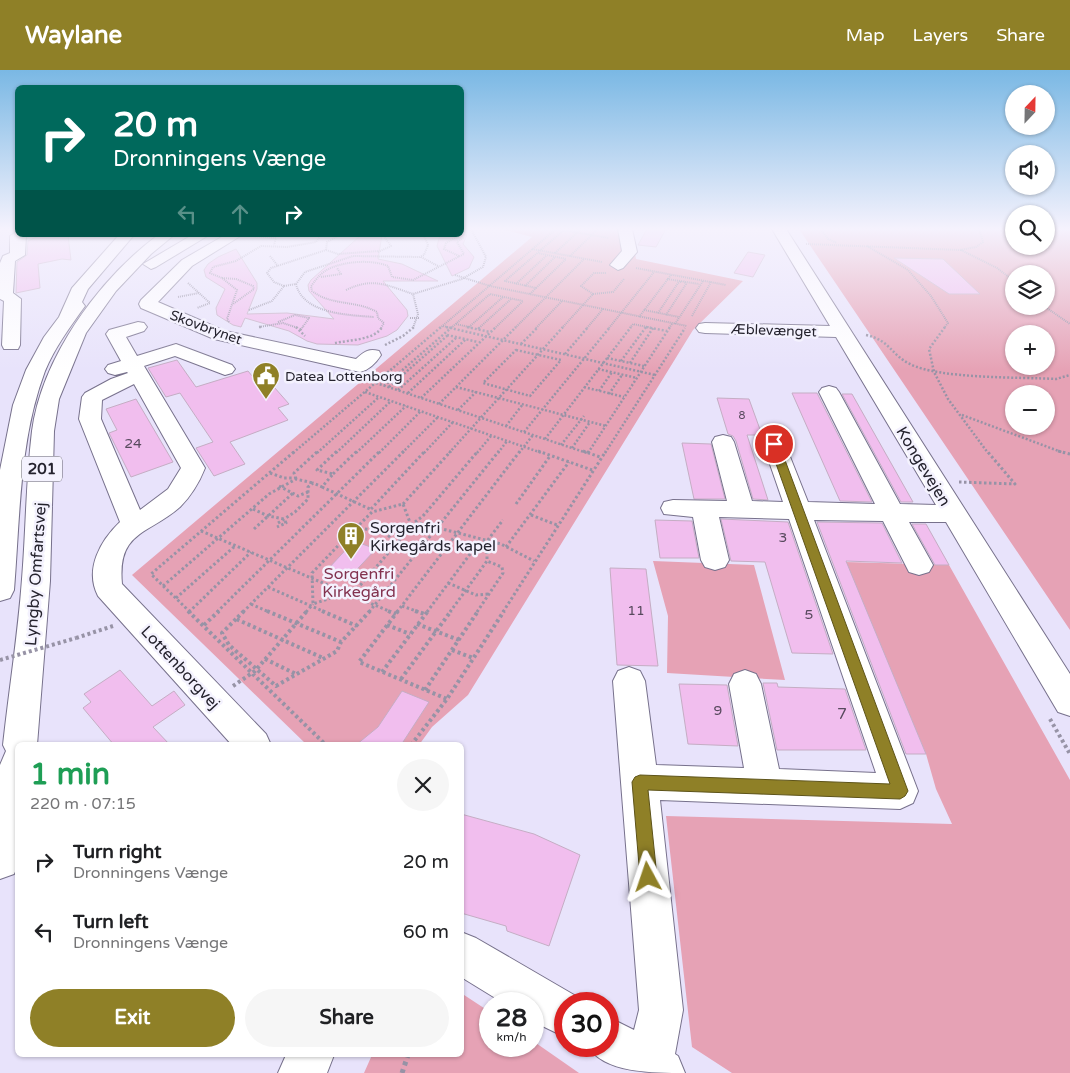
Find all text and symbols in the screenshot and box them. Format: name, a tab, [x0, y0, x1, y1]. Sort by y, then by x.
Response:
text: Waylane	[25, 21, 122, 50]
text: Map	[846, 24, 885, 46]
text: Layers	[913, 24, 968, 46]
text: Share	[996, 24, 1045, 46]
north arrow	[1005, 85, 1055, 135]
map controls	[1005, 85, 1055, 435]
text: 20 m	[113, 104, 198, 146]
icon: right	[30, 105, 95, 170]
button: sound	[1005, 145, 1055, 195]
text: Dronningens Vænge	[113, 146, 326, 172]
icon: left	[173, 200, 201, 228]
icon: ahead	[226, 200, 254, 228]
icon: right	[279, 200, 307, 228]
button: search	[1005, 205, 1055, 255]
button: layers	[1005, 265, 1055, 315]
street label: Skovbrynet	[168, 307, 245, 349]
street label: Æblevænget	[731, 321, 818, 341]
button: +	[1005, 325, 1055, 375]
public building icon: Datea Lottenborg	[251, 361, 281, 400]
place label: Datea Lottenborg	[285, 368, 403, 385]
button: −	[1005, 385, 1055, 435]
house number: 8	[739, 409, 746, 422]
pin	[753, 423, 795, 465]
street label: Kongevejen	[892, 423, 955, 510]
icon: arrive	[760, 430, 788, 458]
house number: 24	[124, 435, 142, 452]
road number: 201	[22, 456, 62, 482]
street label: Lyngby Omfartsvej	[21, 502, 51, 647]
place label: Sorgenfri Kirkegårds kapel	[370, 518, 496, 556]
building icon: Sorgenfri Kirkegårds kapel	[336, 521, 366, 560]
house number: 3	[779, 529, 787, 546]
park label: Sorgenfri Kirkegård	[322, 564, 396, 602]
house number: 11	[627, 602, 645, 619]
house number: 5	[805, 606, 813, 623]
street label: Lottenborgvej	[136, 622, 224, 714]
house number: 9	[714, 702, 722, 719]
house number: 7	[837, 704, 847, 724]
text: 1 min	[30, 756, 110, 793]
button: close	[397, 759, 449, 811]
text: 220 m · 07:15	[30, 794, 136, 814]
text: Turn right	[73, 841, 161, 863]
icon: right	[30, 848, 58, 876]
position arrow	[621, 850, 673, 902]
text: 20 m	[403, 851, 449, 873]
text: Dronningens Vænge	[73, 863, 228, 883]
text: Turn left	[73, 911, 149, 933]
icon: left	[30, 918, 58, 946]
text: 60 m	[403, 921, 449, 943]
text: Dronningens Vænge	[73, 933, 228, 953]
button: Exit	[30, 989, 235, 1047]
button: Share	[245, 989, 449, 1047]
speed limit sign: 30	[554, 992, 619, 1057]
text: 28	[496, 1003, 527, 1033]
text: km/h	[496, 1030, 527, 1044]

